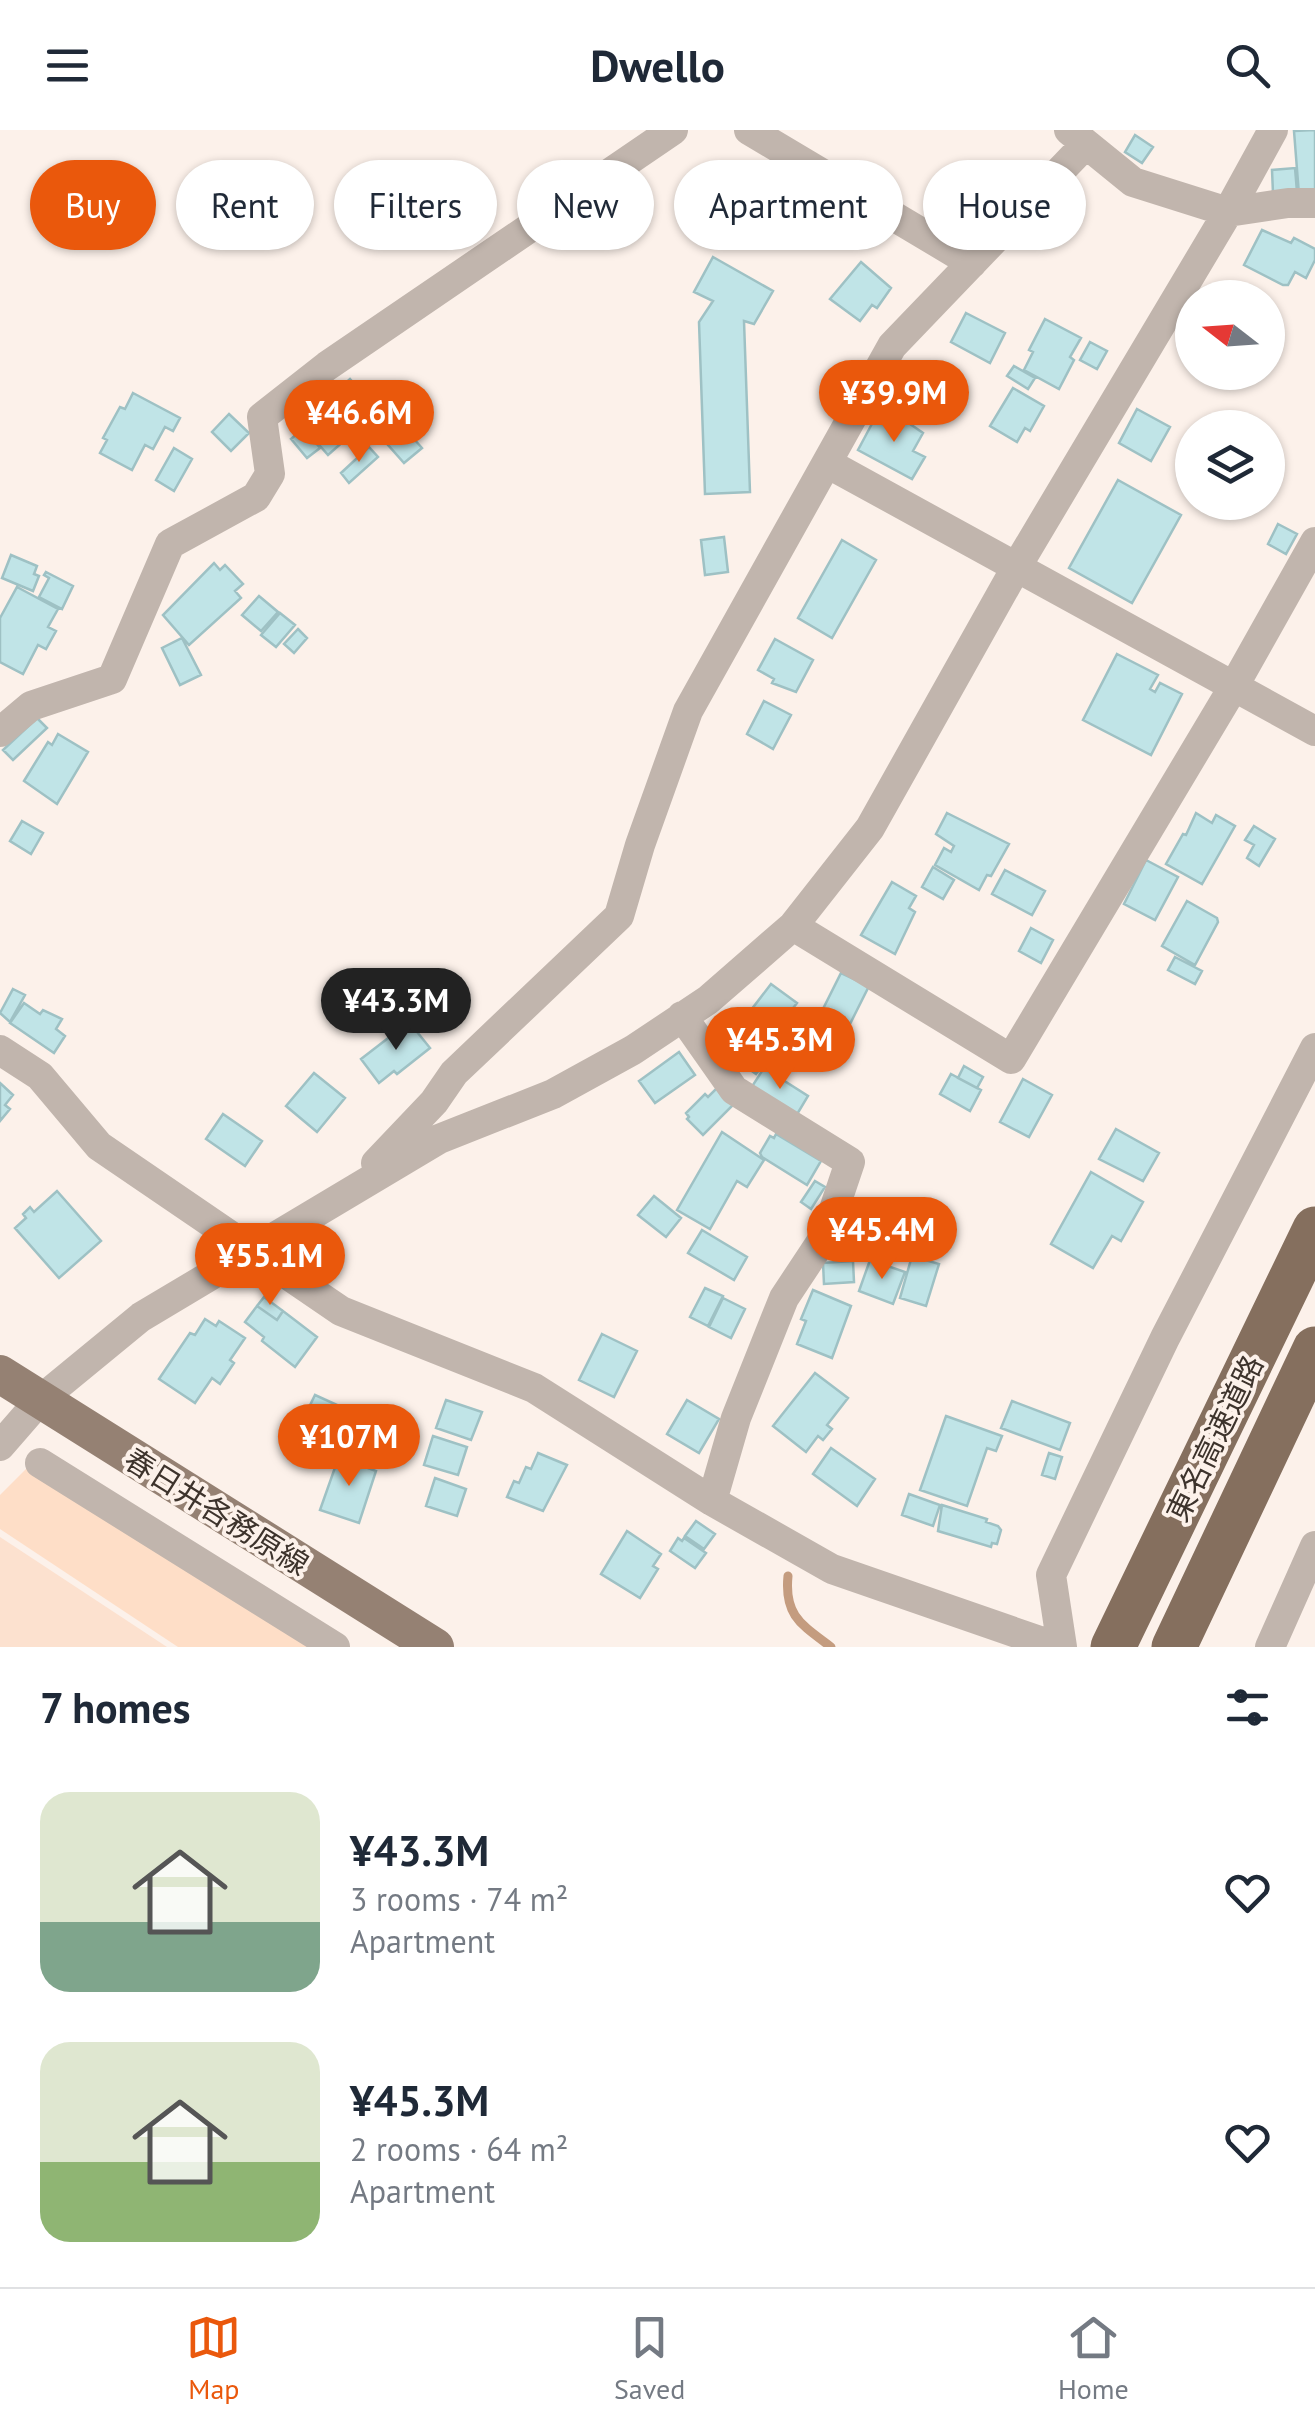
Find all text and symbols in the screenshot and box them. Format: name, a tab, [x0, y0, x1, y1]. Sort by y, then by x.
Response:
text: Dwello	[590, 36, 725, 94]
icon: menu	[40, 38, 95, 93]
icon: search	[1220, 38, 1275, 93]
chip: Buy	[30, 160, 156, 250]
chip: Rent	[176, 160, 314, 250]
chip: Filters	[334, 160, 497, 250]
chip: New	[517, 160, 654, 250]
chip: Apartment	[674, 160, 903, 250]
chip: House	[923, 160, 1086, 250]
north arrow	[1175, 280, 1285, 390]
map controls	[1175, 280, 1285, 520]
pin: ¥39.9M	[813, 360, 975, 445]
text: ¥39.9M	[841, 371, 947, 413]
pin: ¥46.6M	[278, 380, 440, 465]
text: ¥46.6M	[306, 391, 412, 433]
button: layers	[1175, 410, 1285, 520]
pin: ¥43.3M	[315, 968, 477, 1053]
text: ¥43.3M	[343, 979, 449, 1021]
pin: ¥45.3M	[699, 1007, 861, 1092]
text: ¥45.3M	[727, 1018, 833, 1060]
pin: ¥45.4M	[801, 1197, 963, 1282]
text: ¥45.4M	[829, 1208, 935, 1250]
pin: ¥55.1M	[189, 1223, 351, 1308]
text: ¥55.1M	[217, 1234, 323, 1276]
street label: 東名高速道路	[1157, 1349, 1271, 1527]
pin: ¥107M	[279, 1404, 419, 1489]
text: ¥107M	[300, 1415, 398, 1457]
street label: 春日井各務原線	[118, 1439, 316, 1583]
text: 7 homes	[40, 1680, 191, 1735]
icon: filters	[1220, 1680, 1275, 1735]
text: ¥43.3M	[350, 1823, 489, 1878]
icon: home	[120, 1832, 240, 1952]
icon: heart	[1220, 1865, 1275, 1920]
text: 3 rooms · 74 m²	[350, 1878, 568, 1920]
text: Apartment	[350, 1920, 495, 1962]
text: ¥45.3M	[350, 2073, 489, 2128]
icon: home	[120, 2082, 240, 2202]
icon: heart	[1220, 2115, 1275, 2170]
text: 2 rooms · 64 m²	[350, 2128, 568, 2170]
text: Apartment	[350, 2170, 495, 2212]
tab: Map	[186, 2310, 241, 2407]
tab: Saved	[614, 2310, 685, 2407]
tab: Home	[1058, 2310, 1129, 2407]

